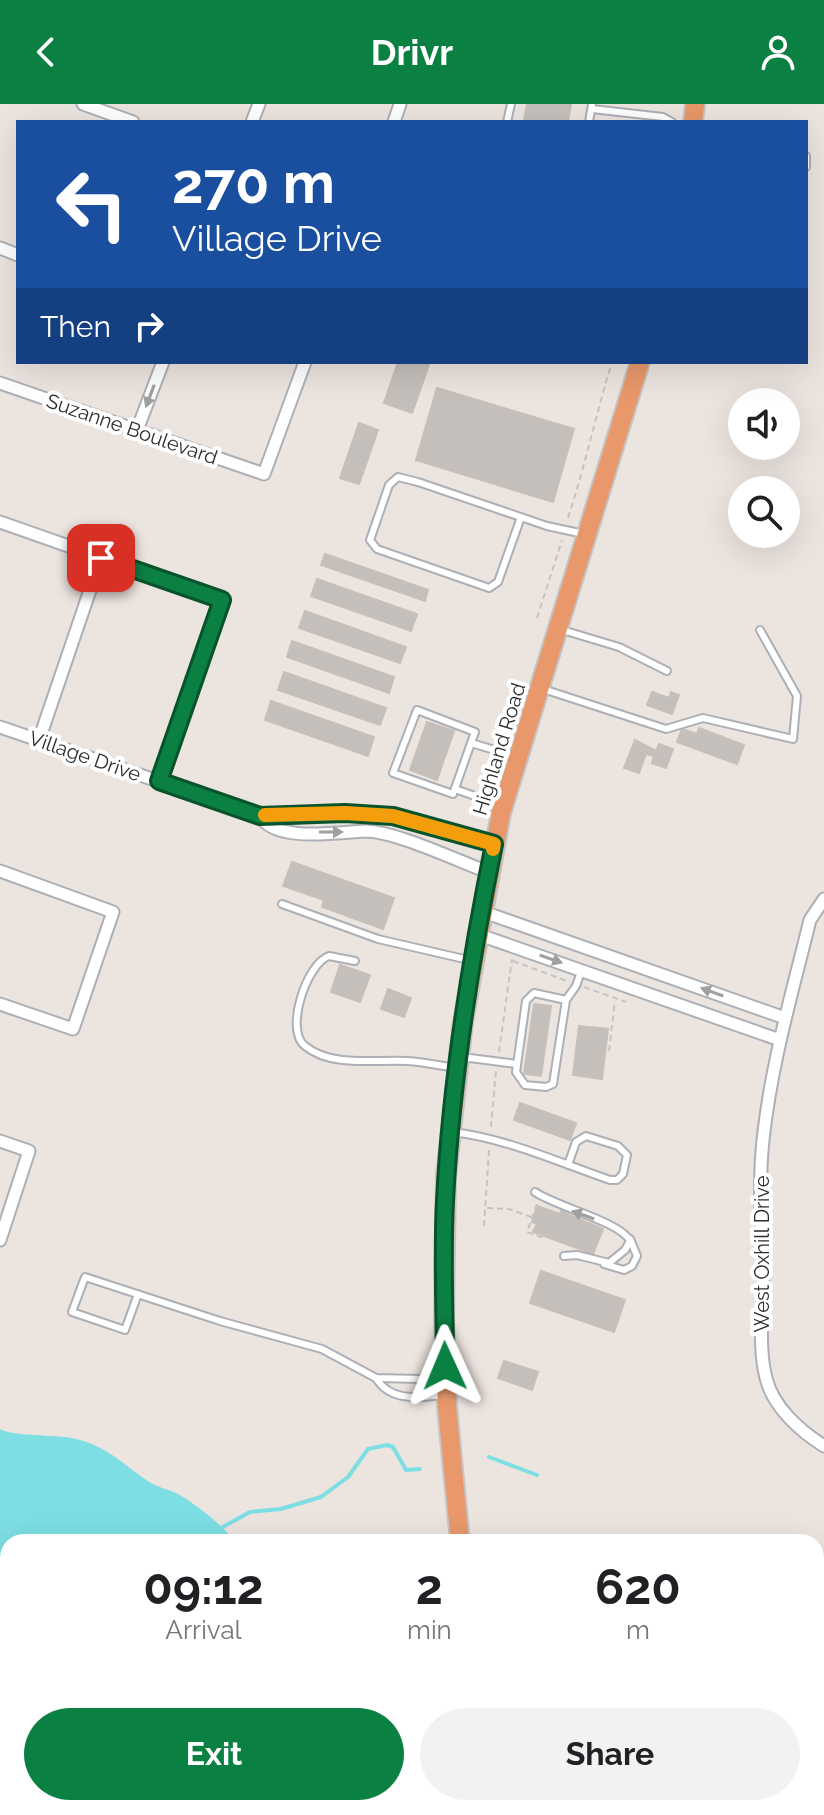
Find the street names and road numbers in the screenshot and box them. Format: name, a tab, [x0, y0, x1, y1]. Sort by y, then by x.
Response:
street label: Suzanne Boulevard	[43, 388, 221, 470]
street label: Highland Road	[468, 680, 530, 818]
street label: Village Drive	[26, 726, 144, 786]
street label: West Oxhill Drive	[750, 1175, 774, 1332]

